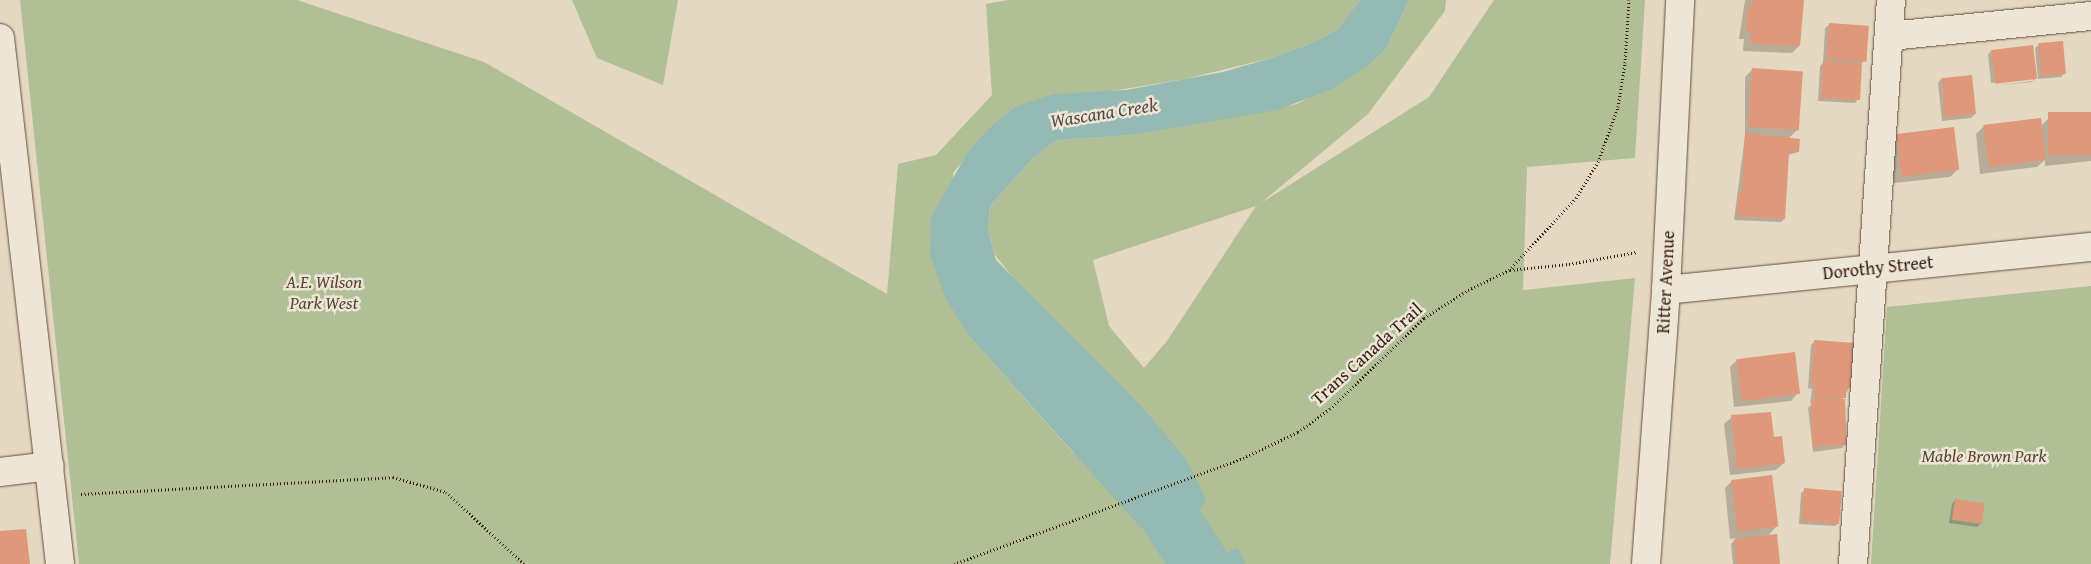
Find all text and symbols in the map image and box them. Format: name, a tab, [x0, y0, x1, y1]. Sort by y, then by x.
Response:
water label: Wascana Creek	[1049, 93, 1159, 133]
street label: Ritter Avenue	[1653, 230, 1679, 334]
street label: Dorothy Street	[1821, 251, 1935, 285]
park label: A.E. Wilson Park West	[286, 272, 362, 314]
street label: Trans Canada Trail	[1307, 298, 1427, 410]
park label: Mable Brown Park	[1921, 445, 2047, 467]

